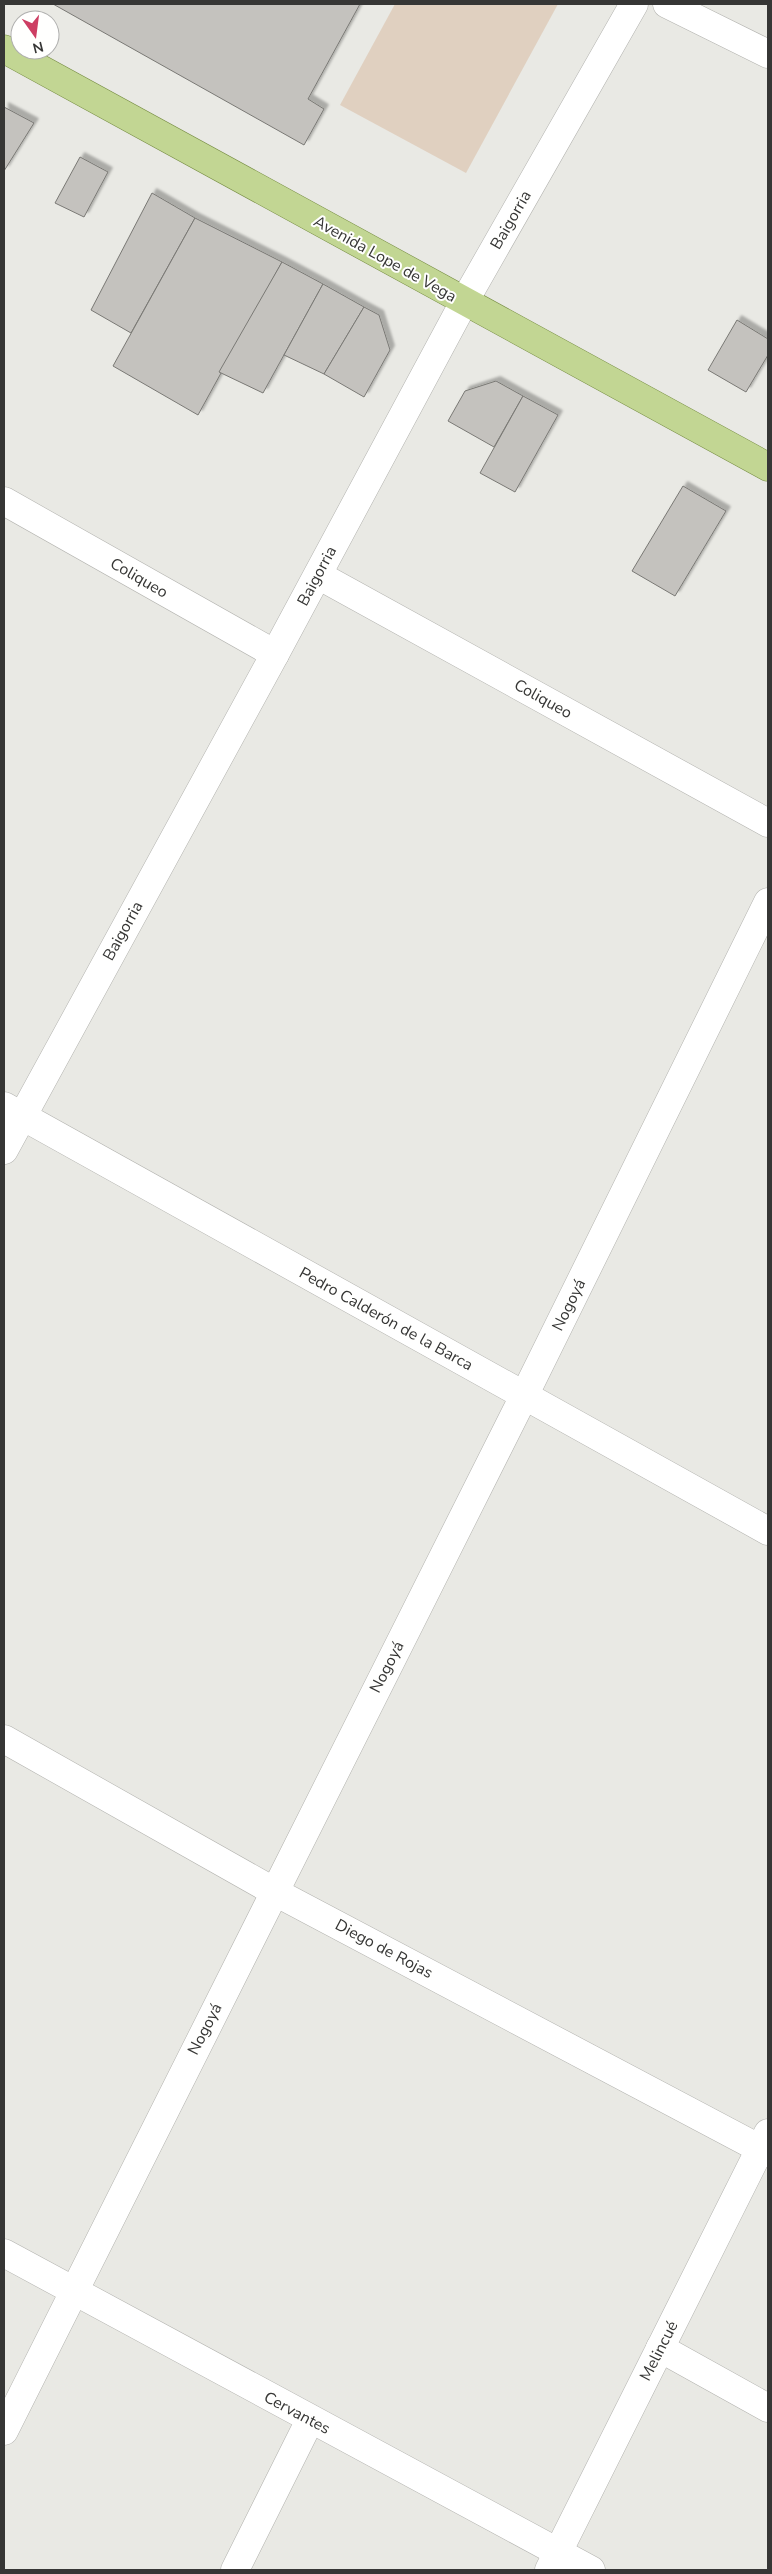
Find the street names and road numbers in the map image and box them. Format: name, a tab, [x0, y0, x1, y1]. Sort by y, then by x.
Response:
street label: Baigorria	[485, 186, 537, 254]
street label: Avenida Lope de Vega	[309, 210, 461, 308]
street label: Baigorria	[292, 542, 342, 610]
street label: Coliqueo	[106, 553, 172, 603]
street label: Coliqueo	[510, 674, 576, 724]
street label: Baigorria	[98, 897, 148, 965]
street label: Pedro Calderón de la Barca	[295, 1262, 477, 1376]
street label: Nogoyá	[547, 1275, 591, 1335]
street label: Nogoyá	[365, 1637, 409, 1697]
street label: Diego de Rojas	[331, 1914, 437, 1984]
street label: Nogoyá	[183, 1999, 227, 2059]
street label: Melincué	[635, 2317, 683, 2385]
street label: Cervantes	[260, 2386, 334, 2440]

